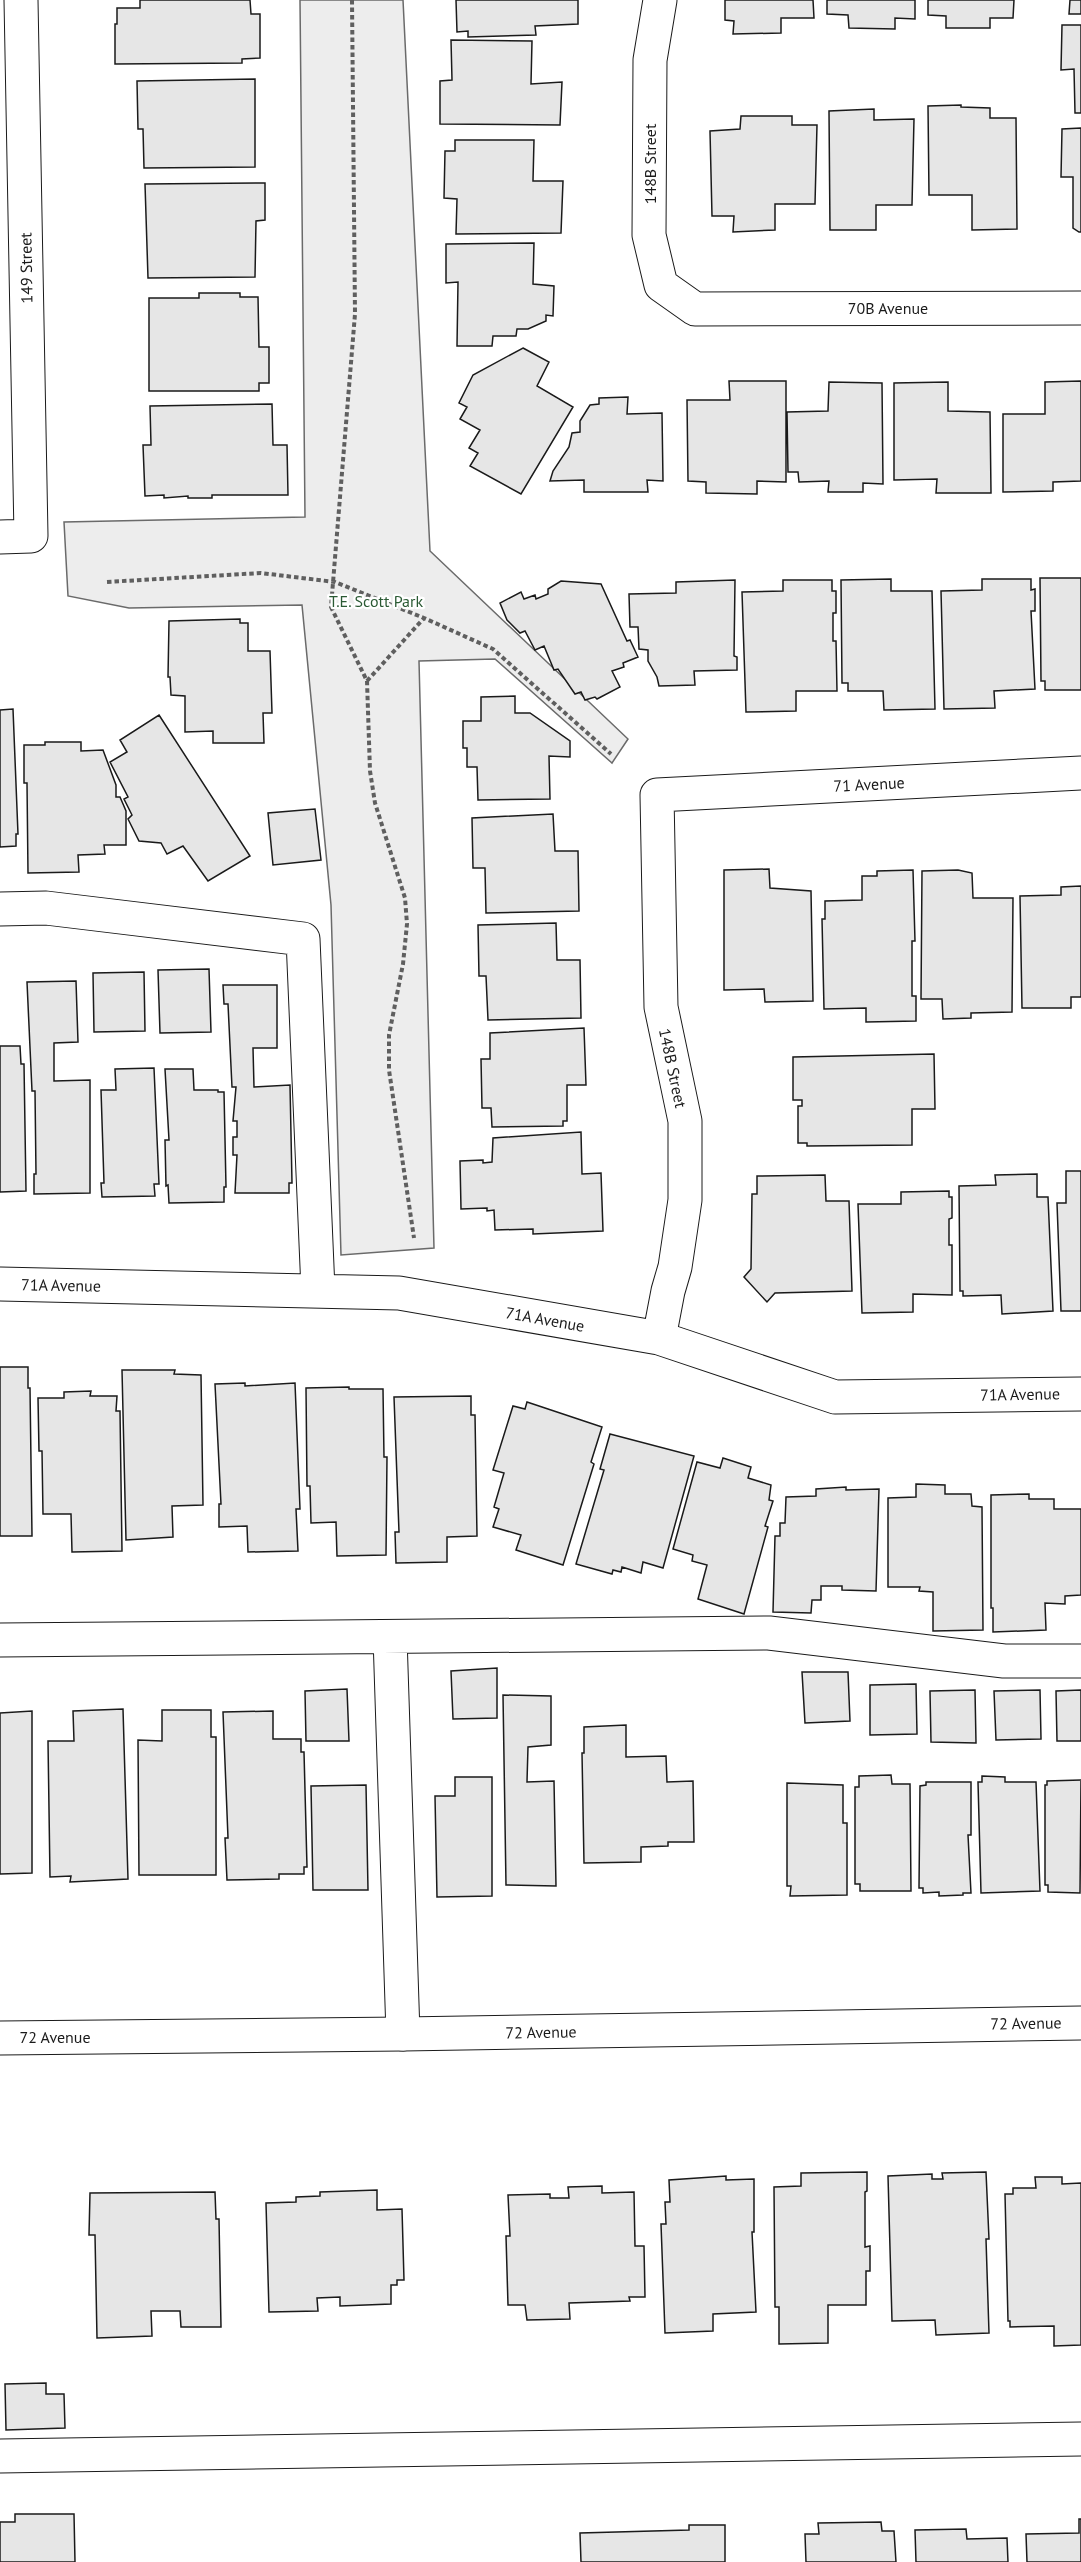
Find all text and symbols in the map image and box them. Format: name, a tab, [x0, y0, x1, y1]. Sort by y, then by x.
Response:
street label: 148B Street	[640, 123, 660, 204]
street label: 149 Street	[15, 232, 37, 304]
street label: 70B Avenue	[848, 298, 928, 318]
park label: T.E. Scott Park	[329, 591, 423, 611]
street label: 71 Avenue	[833, 772, 905, 796]
street label: 148B Street	[655, 1026, 691, 1110]
street label: 71A Avenue	[21, 1274, 101, 1296]
street label: 71A Avenue	[504, 1302, 586, 1336]
street label: 71A Avenue	[980, 1383, 1060, 1405]
street label: 72 Avenue	[990, 2012, 1062, 2034]
street label: 72 Avenue	[505, 2021, 577, 2043]
street label: 72 Avenue	[19, 2027, 91, 2047]

